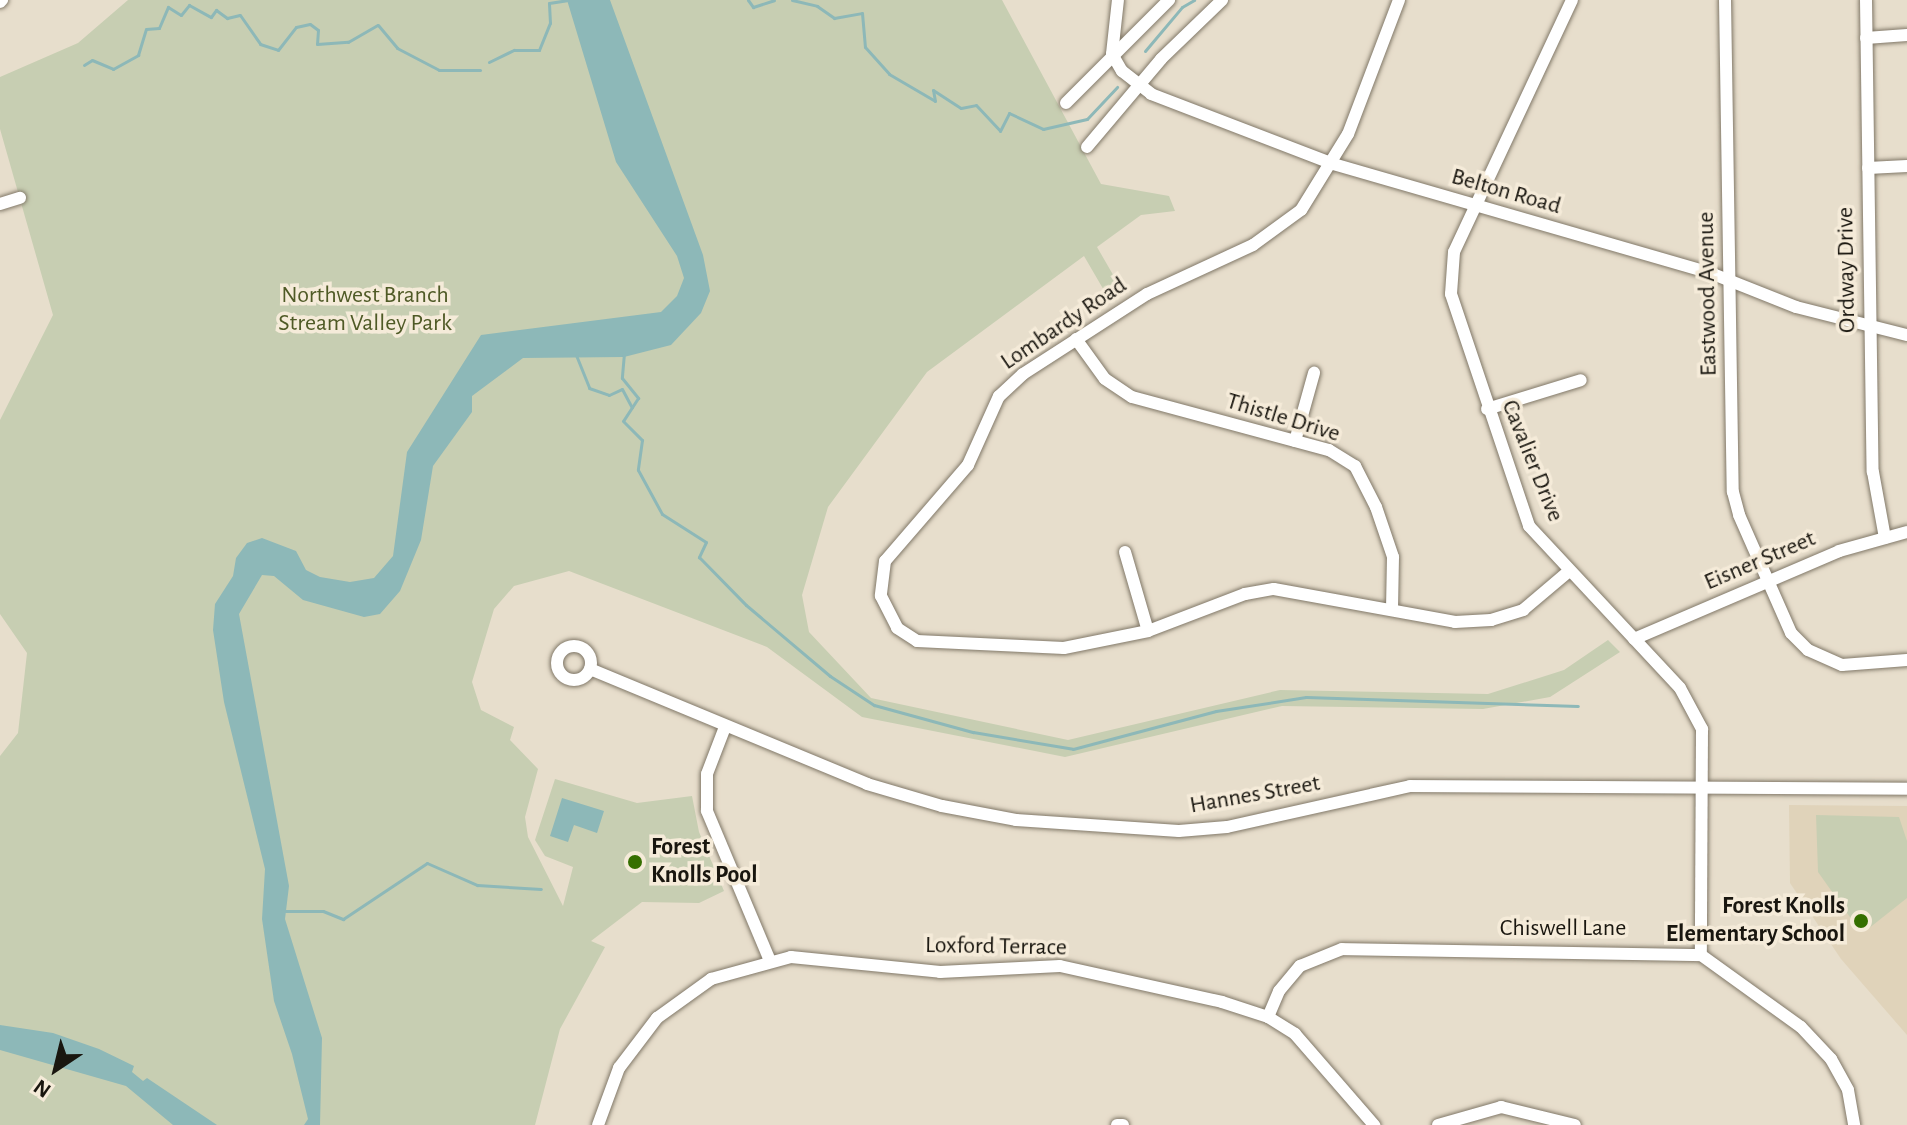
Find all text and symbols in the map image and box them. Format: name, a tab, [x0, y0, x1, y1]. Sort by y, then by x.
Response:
street label: Belton Road	[1448, 163, 1564, 221]
street label: Ordway Drive	[1832, 207, 1862, 333]
street label: Eastwood Avenue	[1692, 212, 1724, 376]
street label: Lombardy Road	[996, 271, 1132, 377]
park label: Northwest Branch Stream Valley Park	[278, 282, 452, 338]
street label: Thistle Drive	[1223, 387, 1343, 449]
street label: Cavalier Drive	[1495, 396, 1569, 526]
street label: Eisner Street	[1700, 525, 1820, 597]
street label: Hannes Street	[1188, 769, 1322, 821]
place label: Forest Knolls Pool	[651, 834, 757, 890]
marker: Forest Knolls Pool	[626, 853, 644, 871]
place label: Forest Knolls Elementary School	[1666, 893, 1845, 949]
marker: Forest Knolls Elementary School	[1852, 912, 1870, 930]
street label: Chiswell Lane	[1500, 915, 1626, 943]
street label: Loxford Terrace	[925, 931, 1067, 963]
north arrow	[16, 1029, 96, 1109]
text: N	[30, 1075, 55, 1102]

